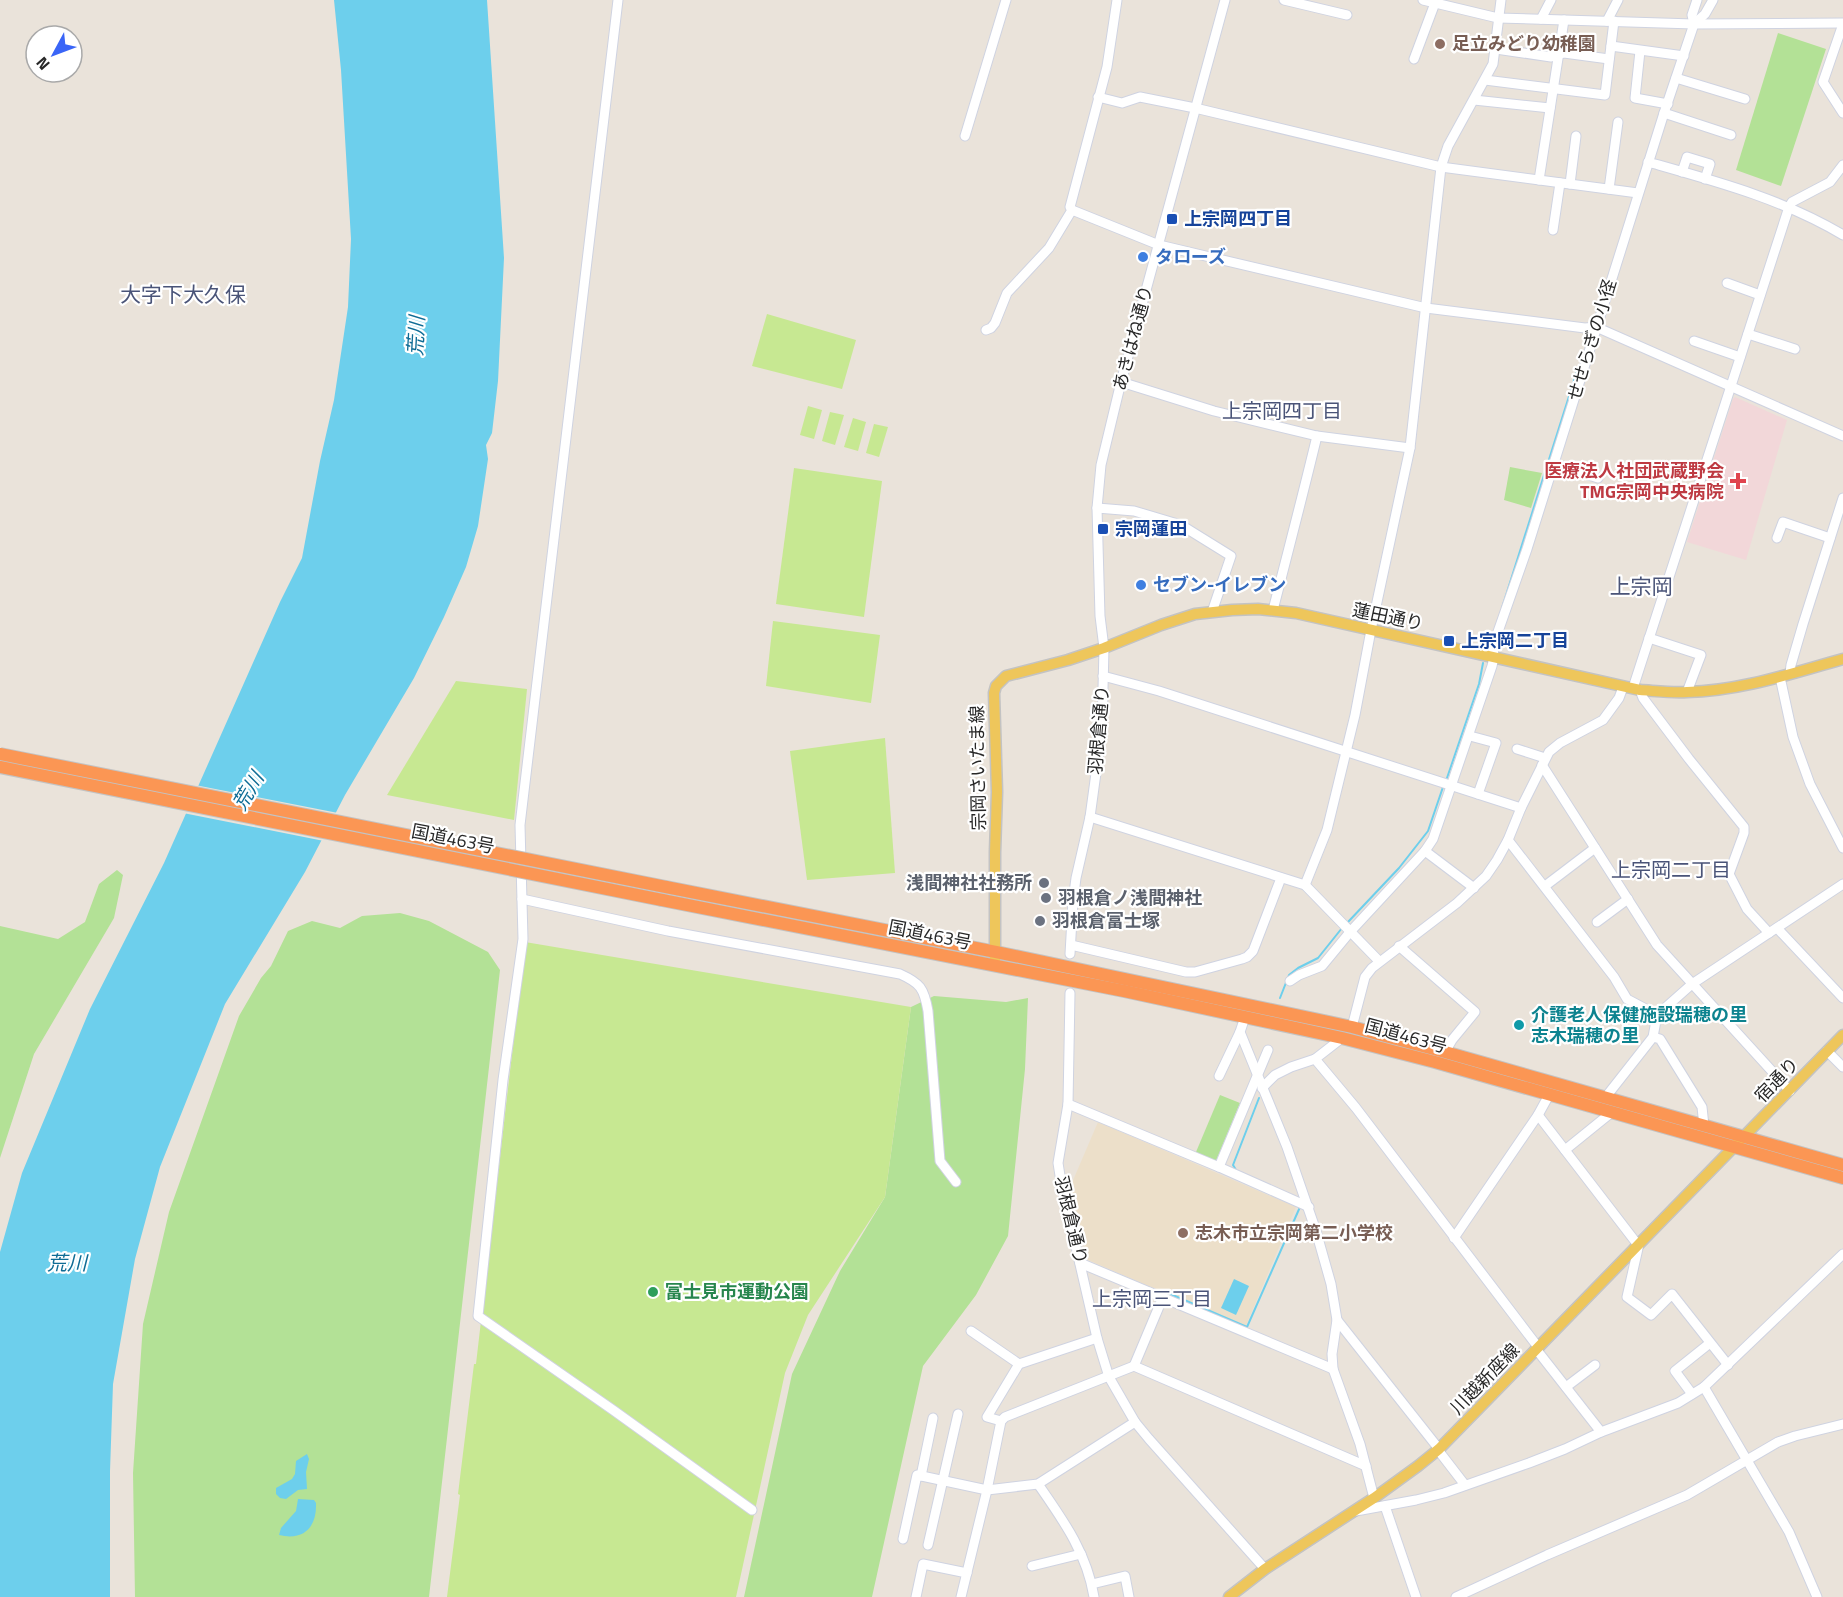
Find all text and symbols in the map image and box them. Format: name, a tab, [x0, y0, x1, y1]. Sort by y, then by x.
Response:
north arrow	[24, 24, 84, 84]
place label: 足立みどり幼稚園	[1452, 30, 1596, 57]
marker: 足立みどり幼稚園	[1433, 37, 1447, 51]
text: N	[30, 52, 55, 76]
place label: 上宗岡四丁目	[1184, 205, 1292, 232]
marker: 上宗岡四丁目	[1165, 212, 1179, 226]
place label: タローズ	[1155, 243, 1226, 270]
marker: タローズ	[1136, 250, 1150, 264]
street label: せせらぎの小径	[1560, 276, 1623, 404]
district label: 大字下大久保	[120, 278, 246, 310]
street label: あきはね通り	[1106, 282, 1160, 394]
water label: 荒川	[399, 313, 432, 357]
district label: 上宗岡四丁目	[1222, 395, 1342, 426]
place label: 医療法人社団武蔵野会 TMG宗岡中央病院	[1544, 457, 1724, 505]
marker: 医療法人社団武蔵野会 TMG宗岡中央病院	[1729, 472, 1747, 490]
place label: 宗岡蓮田	[1115, 515, 1187, 542]
marker: 宗岡蓮田	[1096, 522, 1110, 536]
district label: 上宗岡	[1610, 570, 1673, 602]
place label: セブン-イレブン	[1153, 571, 1286, 598]
marker: セブン-イレブン	[1134, 578, 1148, 592]
street label: 蓮田通り	[1350, 596, 1426, 637]
place label: 上宗岡二丁目	[1461, 627, 1569, 654]
marker: 上宗岡二丁目	[1442, 634, 1456, 648]
street label: 羽根倉通り	[1081, 684, 1116, 776]
street label: 宗岡さいたま線	[963, 705, 992, 831]
water label: 荒川	[224, 764, 272, 816]
street label: 国道463号	[409, 817, 497, 860]
district label: 上宗岡二丁目	[1611, 854, 1731, 885]
place label: 浅間神社社務所	[906, 869, 1032, 896]
marker: 浅間神社社務所	[1037, 876, 1051, 890]
place label: 羽根倉ノ浅間神社	[1058, 884, 1202, 911]
marker: 羽根倉ノ浅間神社	[1039, 891, 1053, 905]
place label: 羽根倉富士塚	[1052, 907, 1160, 934]
street label: 国道463号	[886, 913, 974, 956]
marker: 羽根倉富士塚	[1033, 914, 1047, 928]
place label: 介護老人保健施設瑞穂の里 志木瑞穂の里	[1531, 1001, 1747, 1049]
street label: 国道463号	[1362, 1012, 1450, 1059]
marker: 介護老人保健施設瑞穂の里 志木瑞穂の里	[1512, 1018, 1526, 1032]
street label: 宿通り	[1748, 1051, 1805, 1108]
street label: 羽根倉通り	[1048, 1173, 1095, 1267]
place label: 志木市立宗岡第二小学校	[1195, 1219, 1393, 1246]
marker: 志木市立宗岡第二小学校	[1176, 1226, 1190, 1240]
water label: 荒川	[47, 1247, 89, 1278]
place label: 富士見市運動公園	[665, 1278, 809, 1305]
district label: 上宗岡三丁目	[1092, 1283, 1212, 1314]
marker: 富士見市運動公園	[646, 1285, 660, 1299]
street label: 川越新座線	[1444, 1337, 1526, 1420]

